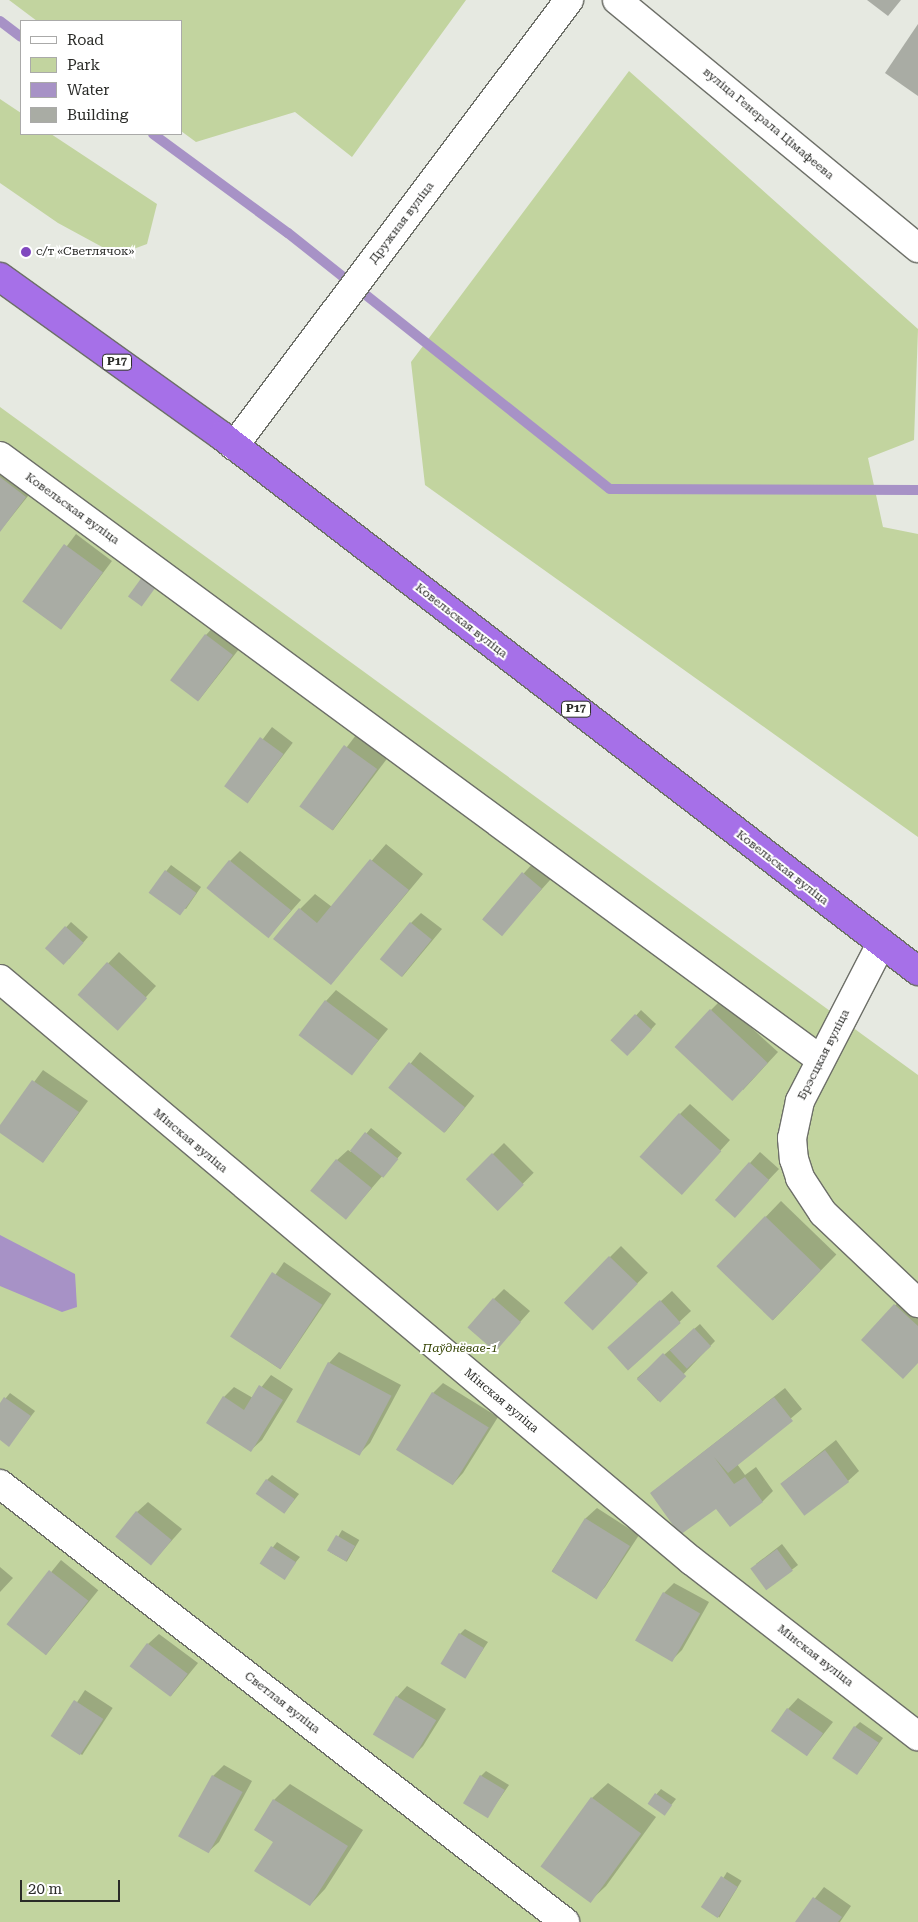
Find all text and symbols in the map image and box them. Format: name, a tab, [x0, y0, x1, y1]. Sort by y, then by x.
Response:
legend	[20, 20, 182, 135]
text: Road	[67, 31, 104, 49]
text: Park	[67, 56, 100, 74]
street label: вуліца Генерала Цімафеева	[700, 65, 836, 183]
text: Water	[67, 81, 109, 99]
text: Building	[67, 106, 128, 124]
street label: Дружная вуліца	[367, 179, 437, 267]
place label: с/т «Светлячок»	[36, 245, 134, 259]
marker: с/т «Светлячок»	[20, 246, 32, 258]
road number: Р17	[102, 354, 132, 371]
street label: Ковельская вуліца	[22, 470, 122, 548]
street label: Ковельская вуліца	[412, 581, 510, 661]
road number: Р17	[561, 701, 591, 718]
street label: Ковельская вуліца	[733, 828, 831, 908]
street label: Брэсцкая вуліца	[795, 1007, 853, 1103]
street label: Мінская вуліца	[150, 1106, 230, 1176]
park label: Паўднёвае-1	[422, 1342, 498, 1356]
street label: Мінская вуліца	[461, 1366, 541, 1436]
street label: Мінская вуліца	[774, 1622, 856, 1690]
street label: Светлая вуліца	[241, 1669, 323, 1737]
scale bar	[22, 1870, 122, 1902]
text: 20 m	[28, 1880, 62, 1898]

